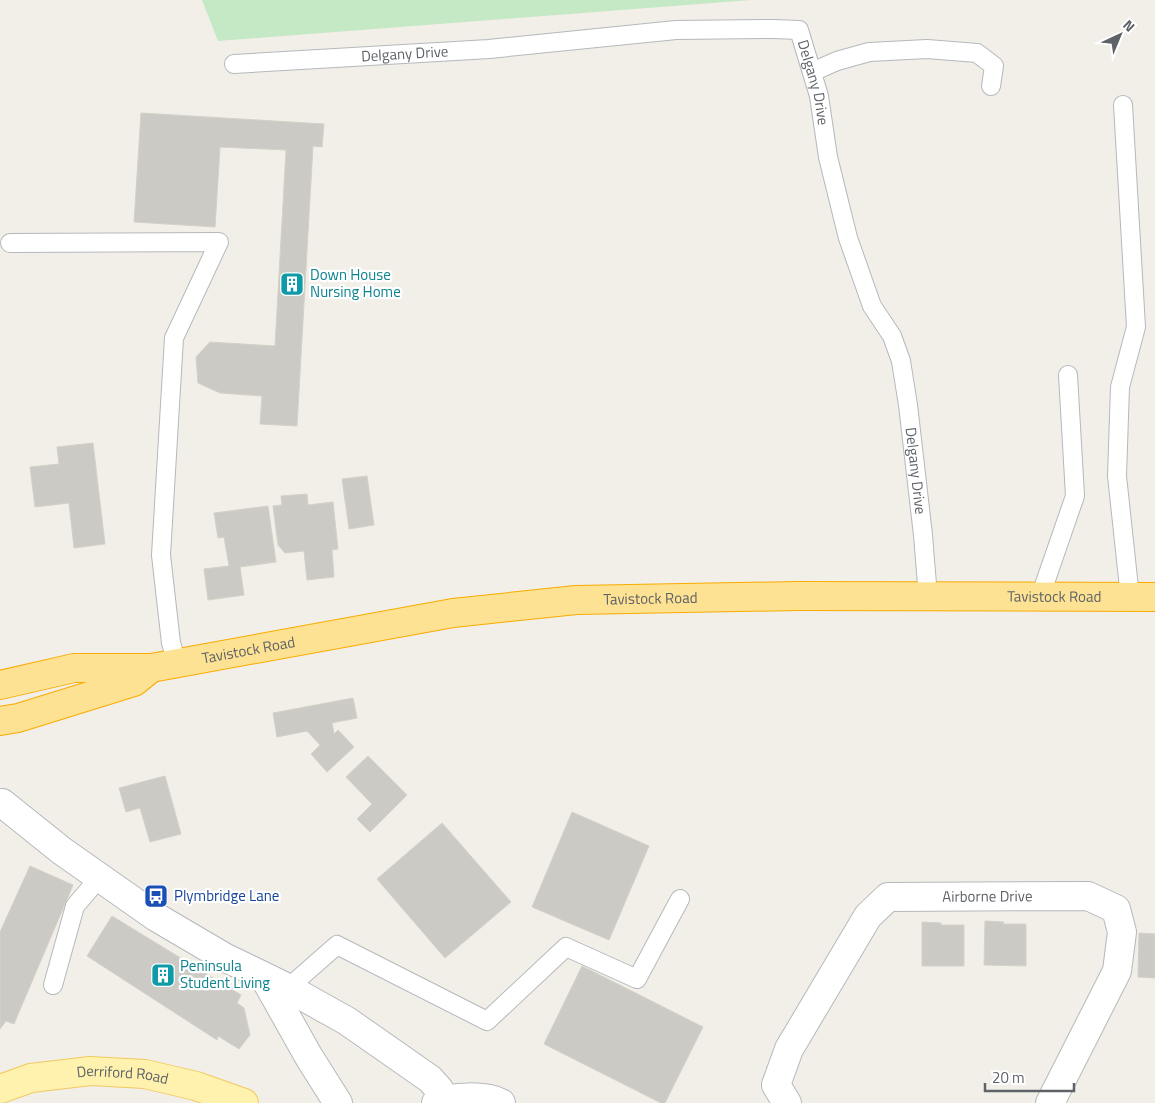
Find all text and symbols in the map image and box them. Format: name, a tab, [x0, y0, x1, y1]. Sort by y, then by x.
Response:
north arrow	[1095, 10, 1145, 60]
text: N	[1119, 14, 1140, 36]
street label: Delgany Drive	[792, 37, 835, 127]
street label: Delgany Drive	[360, 39, 449, 68]
place label: Down House Nursing Home	[310, 263, 401, 303]
building icon: Down House Nursing Home	[279, 271, 305, 297]
street label: Delgany Drive	[900, 426, 933, 515]
street label: Tavistock Road	[1007, 585, 1102, 608]
street label: Tavistock Road	[603, 586, 698, 611]
street label: Tavistock Road	[200, 630, 297, 670]
bus stop icon: Plymbridge Lane	[143, 883, 169, 909]
place label: Plymbridge Lane	[174, 884, 279, 907]
street label: Airborne Drive	[942, 884, 1033, 908]
place label: Peninsula Student Living	[180, 954, 270, 994]
building icon: Peninsula Student Living	[150, 962, 176, 988]
street label: Derriford Road	[75, 1059, 171, 1090]
scale bar	[985, 1060, 1074, 1092]
text: 20 m	[992, 1066, 1025, 1089]

